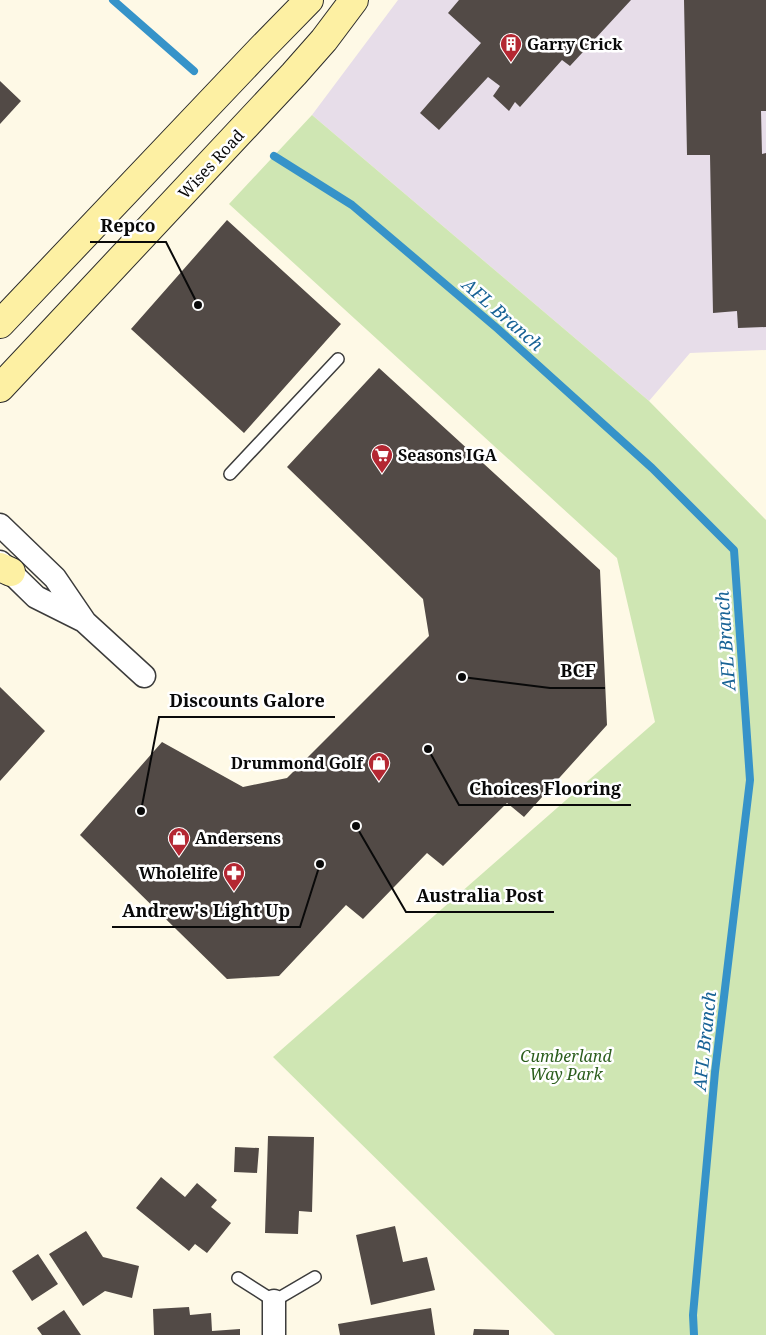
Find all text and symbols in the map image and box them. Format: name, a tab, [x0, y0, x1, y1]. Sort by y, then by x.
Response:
building icon: Garry Crick	[499, 32, 523, 63]
place label: Garry Crick	[527, 33, 623, 55]
street label: Wises Road	[173, 124, 249, 204]
callout: Repco	[90, 209, 166, 242]
text: Repco	[100, 213, 156, 237]
water label: AFL Branch	[456, 271, 549, 356]
supermarket icon: Seasons IGA	[370, 443, 394, 474]
place label: Seasons IGA	[398, 444, 498, 466]
water label: AFL Branch	[710, 590, 741, 694]
callout: BCF	[550, 655, 605, 688]
text: BCF	[560, 658, 596, 682]
callout: Discounts Galore	[159, 684, 335, 717]
text: Discounts Galore	[169, 688, 325, 712]
shop icon: Drummond Golf	[367, 751, 391, 782]
place label: Drummond Golf	[231, 752, 364, 774]
callout: Choices Flooring	[459, 772, 631, 805]
text: Choices Flooring	[469, 776, 622, 800]
shop icon: Andersens	[167, 826, 191, 857]
place label: Andersens	[195, 827, 281, 849]
pharmacy icon: Wholelife	[222, 861, 246, 892]
place label: Wholelife	[139, 862, 218, 884]
callout: Australia Post	[406, 879, 554, 912]
text: Australia Post	[416, 883, 544, 907]
callout: Andrew's Light Up	[112, 894, 300, 927]
text: Andrew's Light Up	[122, 898, 290, 922]
water label: AFL Branch	[687, 990, 721, 1094]
park label: Cumberland Way Park	[520, 1045, 612, 1085]

